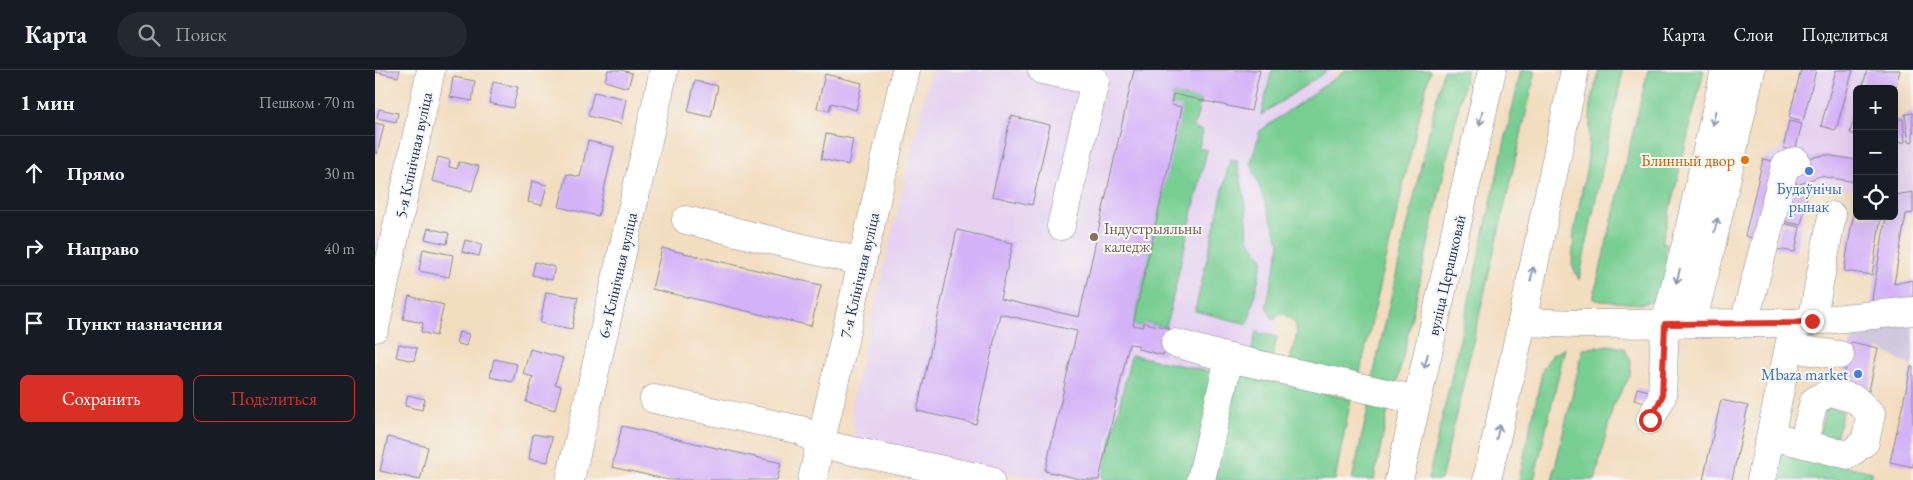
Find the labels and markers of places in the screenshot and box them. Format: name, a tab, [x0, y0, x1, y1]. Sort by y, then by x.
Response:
place label: Блинный двор	[1641, 150, 1735, 171]
marker: Блинный двор	[1739, 154, 1751, 166]
marker: Будаўнічы рынак	[1803, 165, 1815, 177]
place label: Будаўнічы рынак	[1776, 178, 1842, 217]
place label: Індустрыяльны каледж	[1104, 218, 1202, 257]
marker: Індустрыяльны каледж	[1088, 231, 1100, 243]
place label: Mbaza market	[1761, 364, 1848, 385]
marker: Mbaza market	[1852, 368, 1864, 380]

